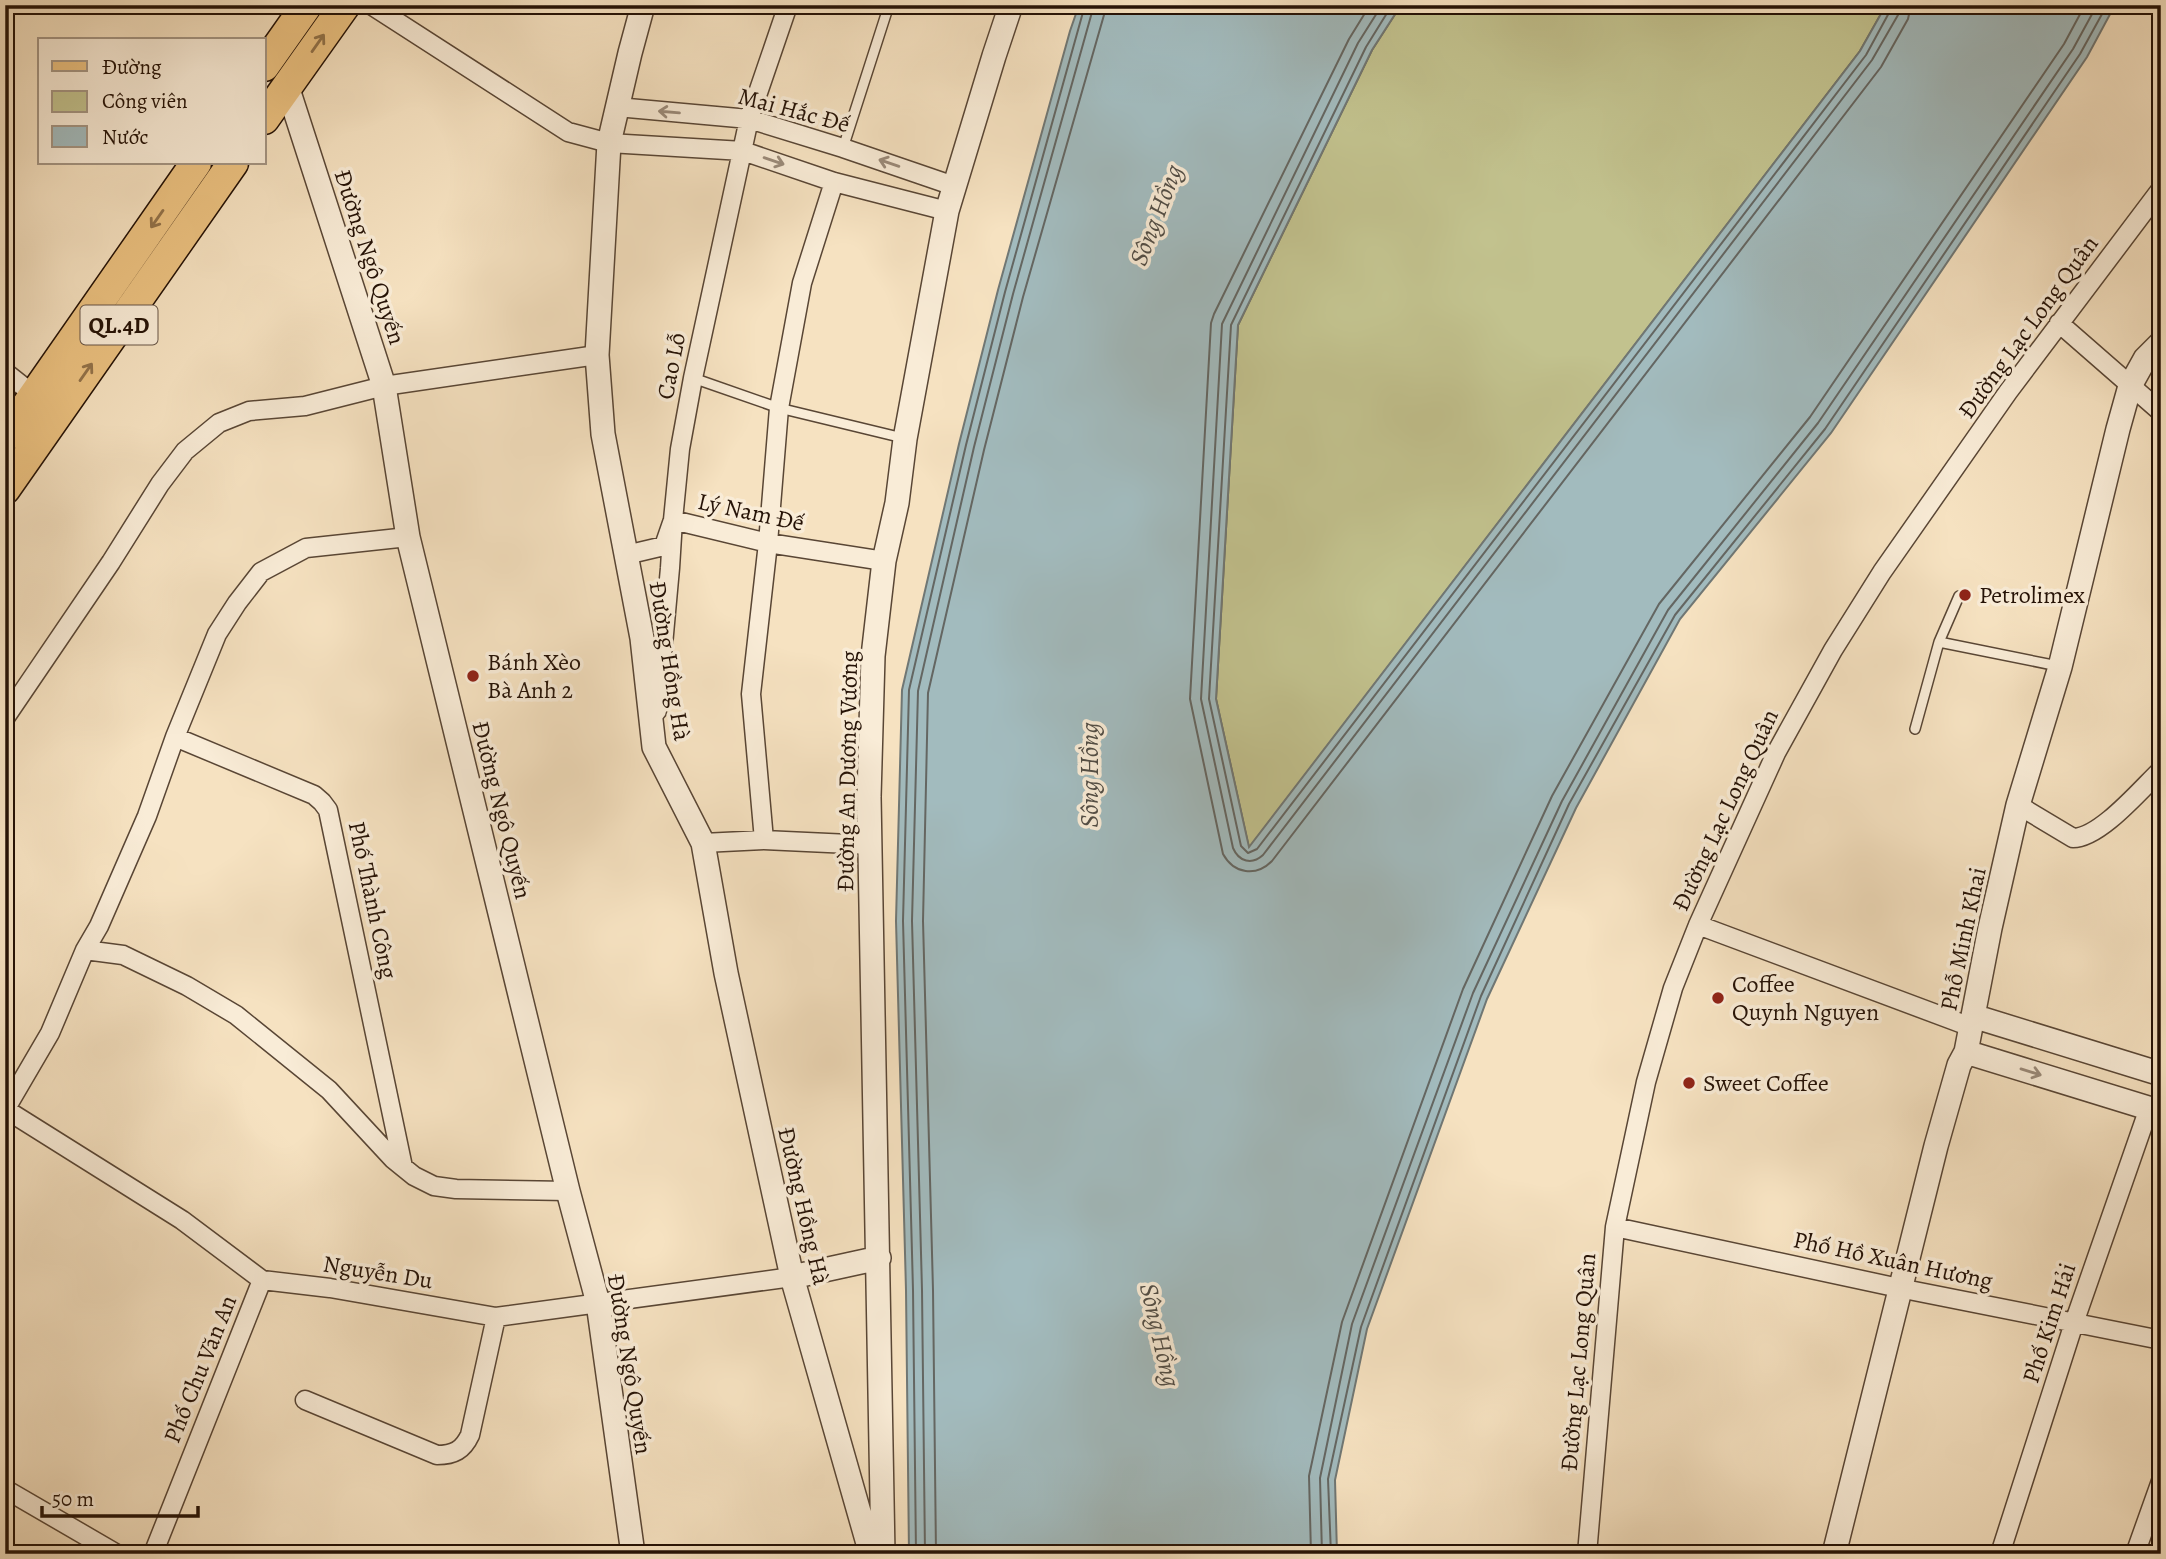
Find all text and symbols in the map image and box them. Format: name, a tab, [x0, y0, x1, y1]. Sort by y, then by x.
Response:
one-way arrow	[311, 34, 325, 53]
legend	[38, 38, 266, 164]
text: Đường	[102, 53, 162, 81]
street label: Mai Hắc Đế	[735, 80, 854, 140]
text: Công viên	[102, 87, 188, 115]
one-way arrow	[658, 105, 681, 118]
text: Nước	[102, 123, 149, 151]
one-way arrow	[762, 156, 784, 168]
one-way arrow	[878, 156, 900, 169]
water label: Sông Hồng	[1121, 159, 1191, 271]
street label: Đường Ngô Quyến	[327, 165, 413, 349]
one-way arrow	[150, 209, 164, 228]
street label: Đường Lạc Long Quân	[1951, 229, 2105, 425]
road number: QL.4D	[80, 306, 158, 344]
street label: Cao Lỗ	[649, 330, 693, 402]
one-way arrow	[79, 363, 93, 382]
street label: Lý Nam Đế	[695, 485, 807, 539]
street label: Đường Hồng Hà	[642, 579, 699, 744]
place label: Petrolimex	[1979, 579, 2086, 611]
marker: Petrolimex	[1957, 587, 1973, 603]
place label: Bánh Xèo Bà Anh 2	[487, 646, 581, 706]
street label: Đường An Dương Vương	[829, 650, 865, 892]
marker: Bánh Xèo Bà Anh 2	[465, 668, 481, 684]
street label: Đường Lạc Long Quân	[1664, 704, 1786, 916]
street label: Đường Ngô Quyến	[464, 718, 540, 902]
water label: Sông Hồng	[1072, 722, 1107, 828]
street label: Phố Thành Công	[341, 818, 405, 982]
street label: Phỗ Minh Khai	[1932, 864, 1994, 1014]
place label: Coffee Quynh Nguyen	[1732, 968, 1879, 1028]
marker: Coffee Quynh Nguyen	[1710, 990, 1726, 1006]
one-way arrow	[2020, 1066, 2042, 1079]
place label: Sweet Coffee	[1703, 1067, 1829, 1099]
marker: Sweet Coffee	[1681, 1075, 1697, 1091]
street label: Đường Hồng Hà	[770, 1124, 838, 1289]
street label: Phố Hồ Xuân Hương	[1790, 1223, 1996, 1297]
street label: Nguyễn Du	[321, 1248, 435, 1296]
street label: Đường Lạc Long Quân	[1553, 1251, 1603, 1473]
street label: Phố Kim Hải	[2014, 1259, 2084, 1387]
street label: Đường Ngô Quyến	[600, 1272, 660, 1456]
water label: Sông Hồng	[1131, 1280, 1189, 1391]
street label: Phố Chu Văn An	[156, 1290, 244, 1448]
scale bar	[42, 1475, 198, 1519]
text: 50 m	[52, 1485, 94, 1513]

